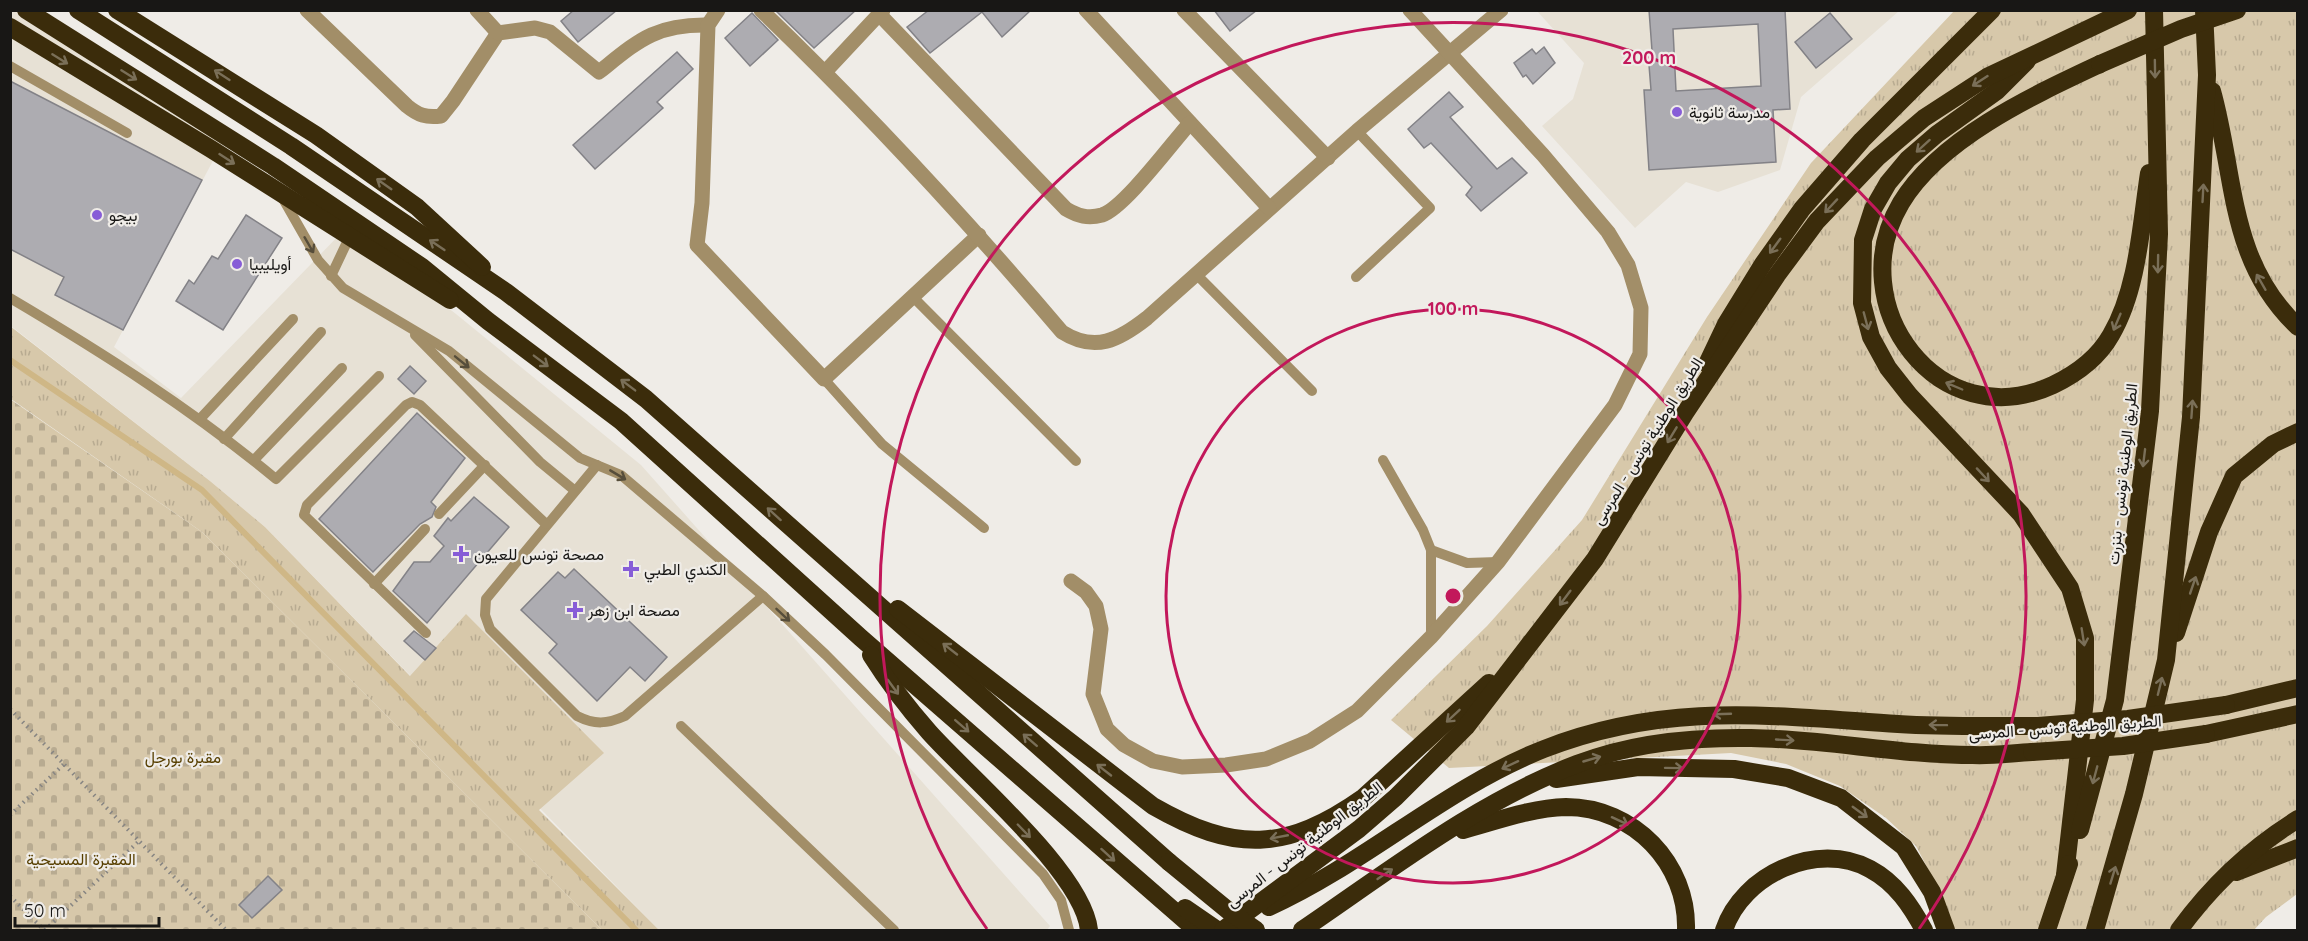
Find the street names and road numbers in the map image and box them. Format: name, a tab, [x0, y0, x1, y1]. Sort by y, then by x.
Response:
street label: الطريق الوطنية تونس - المرسى	[1587, 354, 1708, 529]
street label: الطريق الوطنية تونس - بنزرت	[2103, 382, 2142, 566]
street label: الطريق الوطنية تونس - المرسى	[1968, 710, 2162, 745]
street label: الطريق الوطنية تونس - المرسى	[1222, 777, 1387, 912]

